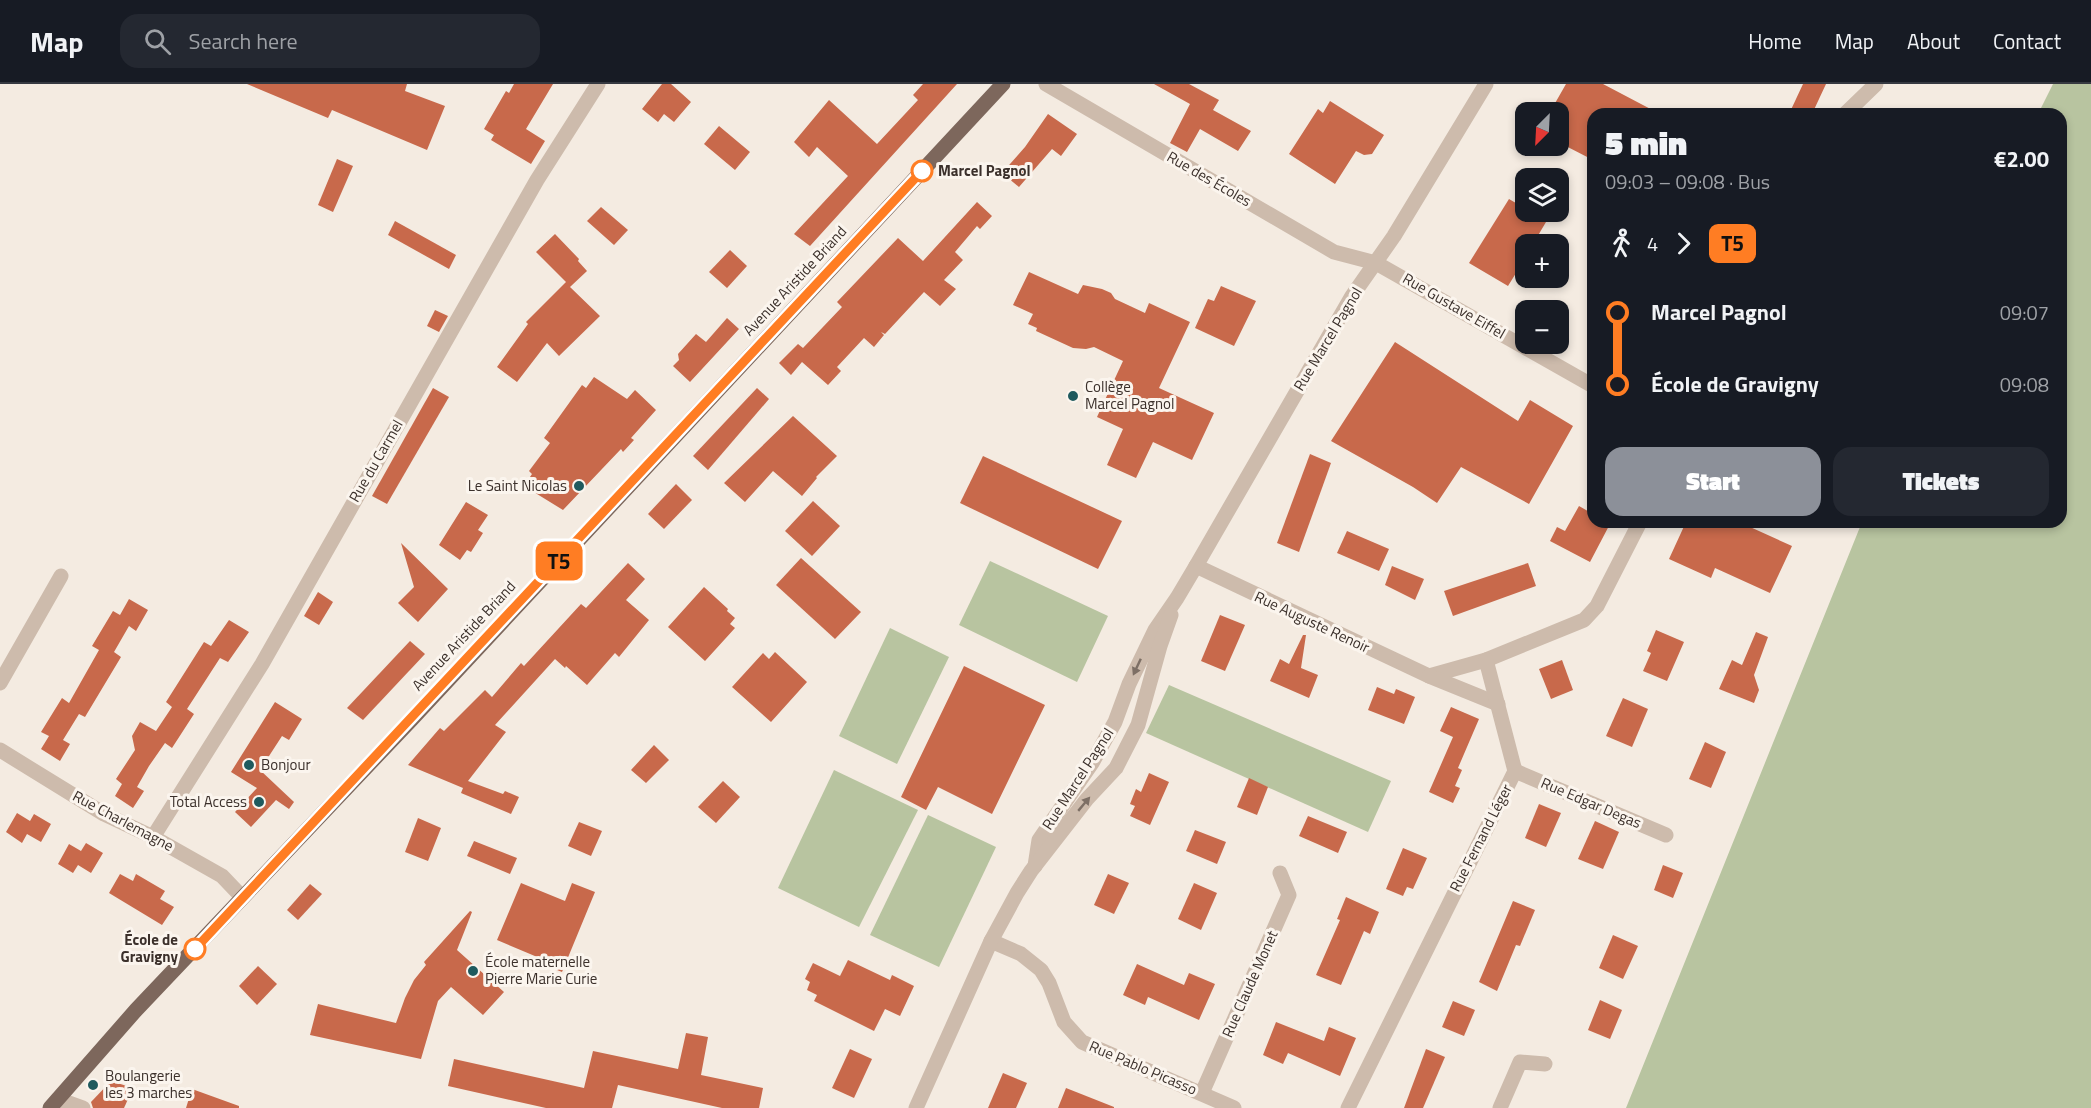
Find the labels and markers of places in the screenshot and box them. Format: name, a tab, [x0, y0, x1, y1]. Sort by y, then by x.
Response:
place label: Marcel Pagnol	[938, 159, 1031, 182]
marker: Marcel Pagnol	[911, 160, 933, 182]
place label: Collège Marcel Pagnol	[1085, 375, 1174, 415]
marker: Collège Marcel Pagnol	[1066, 389, 1080, 403]
place label: Le Saint Nicolas	[468, 474, 567, 497]
marker: Le Saint Nicolas	[572, 479, 586, 493]
place label: Bonjour	[261, 753, 311, 776]
marker: Bonjour	[242, 758, 256, 772]
place label: Total Access	[170, 790, 247, 813]
marker: Total Access	[252, 795, 266, 809]
place label: École de Gravigny	[121, 928, 178, 968]
marker: École de Gravigny	[184, 938, 206, 960]
place label: École maternelle Pierre Marie Curie	[485, 950, 597, 990]
marker: École maternelle Pierre Marie Curie	[466, 964, 480, 978]
place label: Boulangerie les 3 marches	[105, 1064, 192, 1104]
marker: Boulangerie les 3 marches	[86, 1078, 100, 1092]

